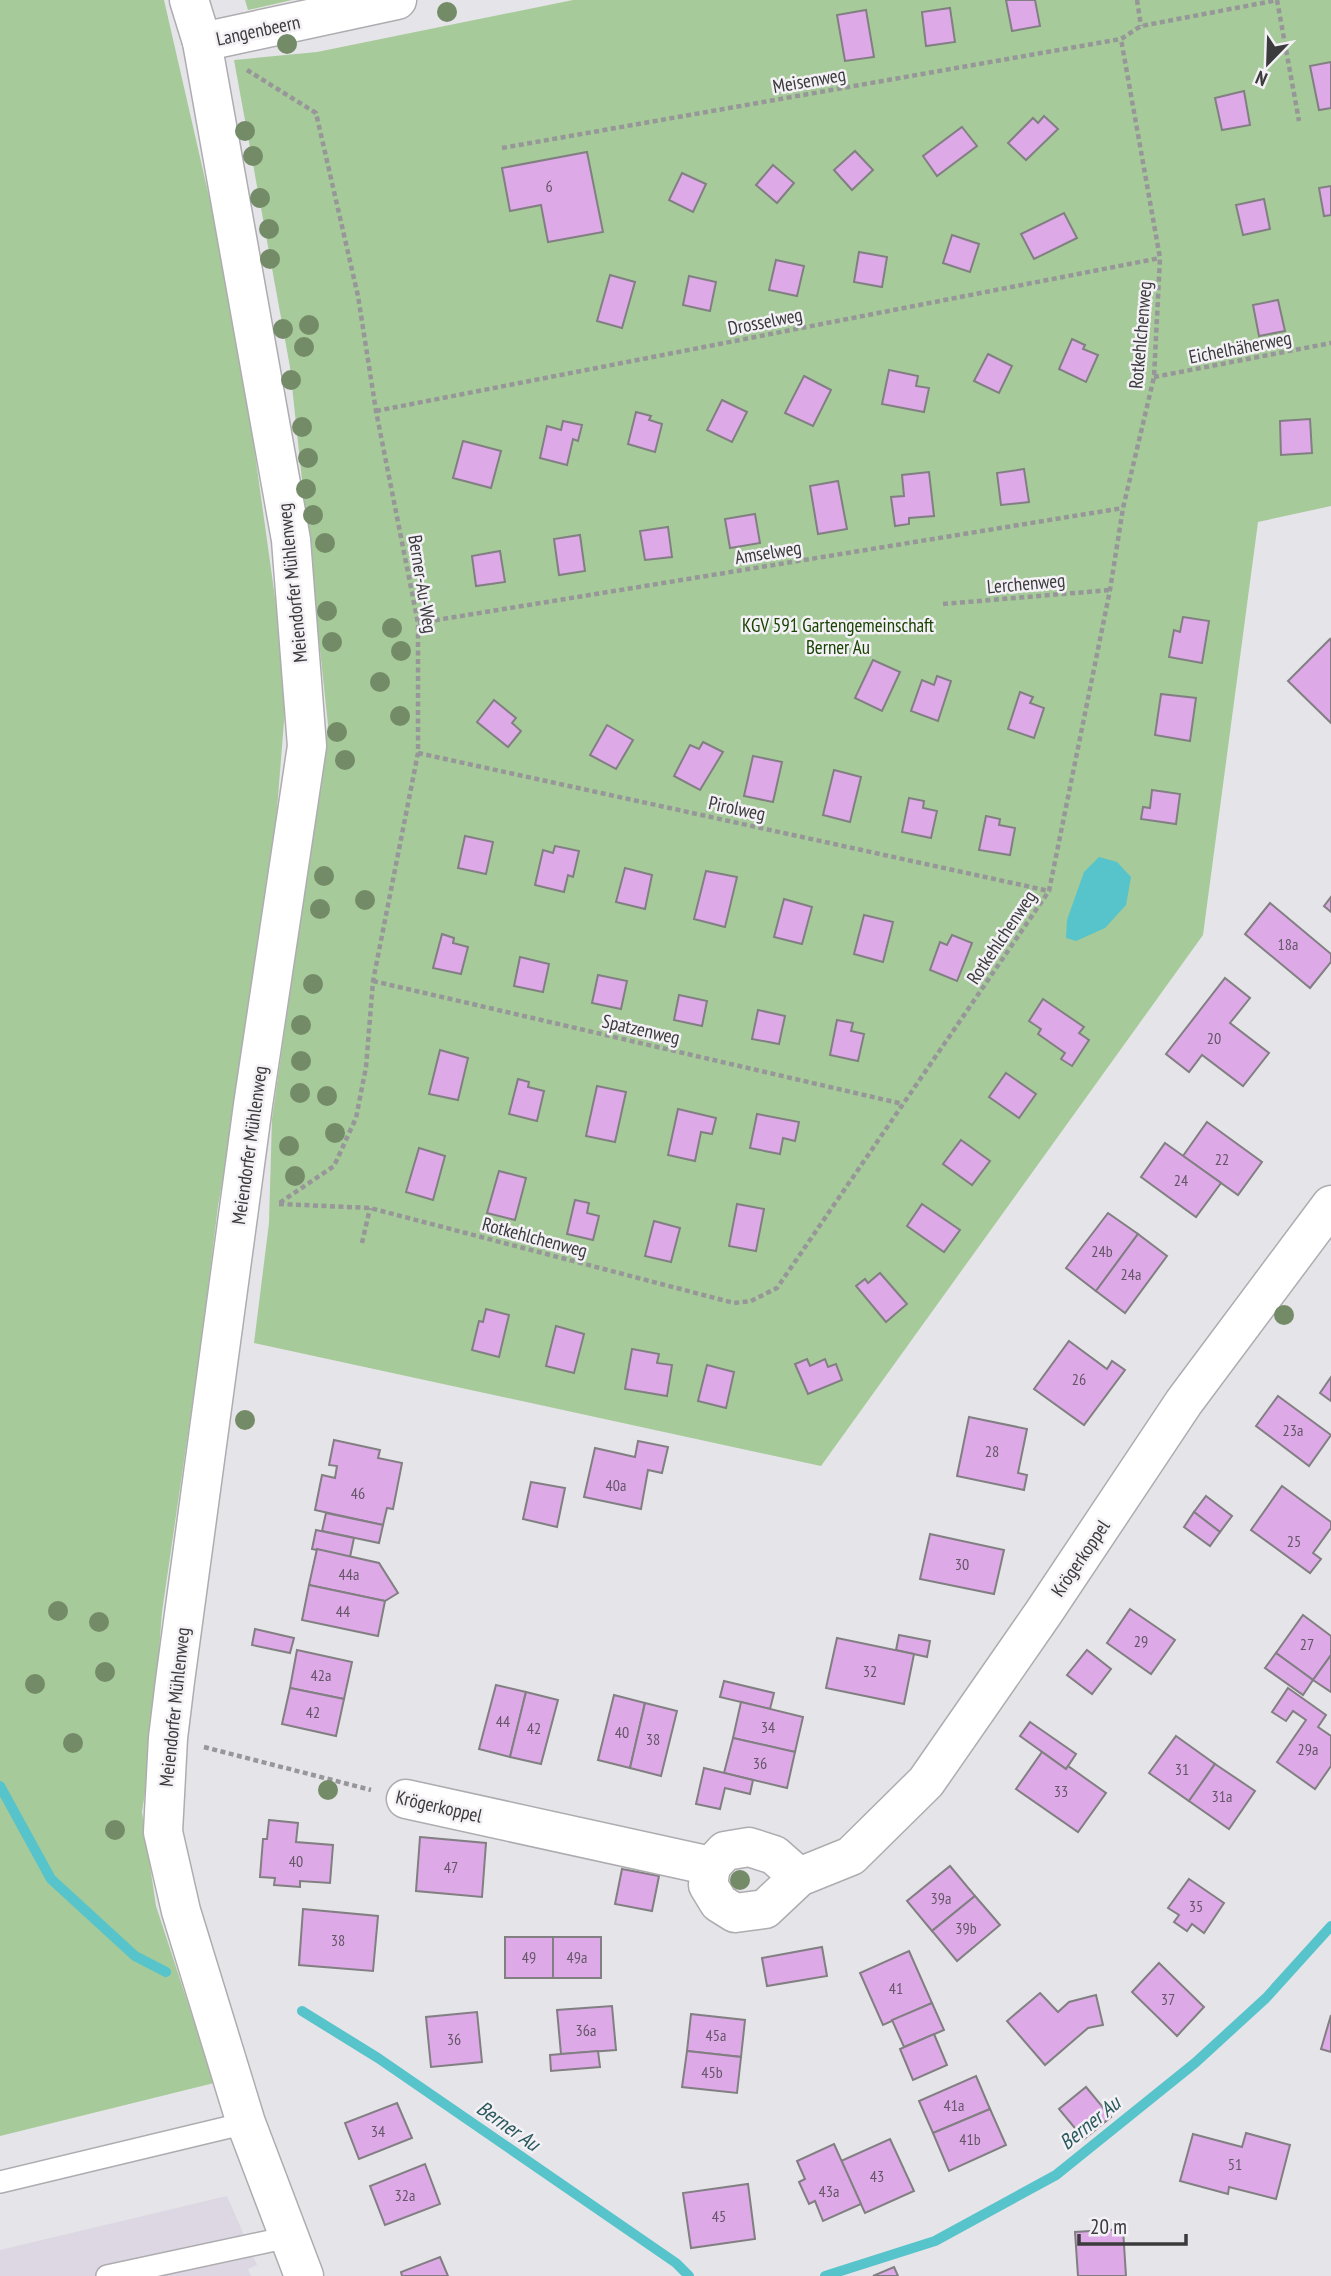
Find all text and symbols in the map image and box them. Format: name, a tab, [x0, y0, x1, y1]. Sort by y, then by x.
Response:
street label: Langenbeern	[214, 9, 302, 51]
north arrow	[1233, 28, 1303, 98]
street label: Meisenweg	[771, 62, 847, 98]
text: N	[1252, 66, 1271, 92]
house number: 6	[545, 176, 553, 196]
street label: Rotkehlchenweg	[1123, 280, 1157, 390]
street label: Drosselweg	[726, 302, 804, 340]
street label: Eichelhäherweg	[1187, 325, 1293, 369]
street label: Meiendorfer Mühlenweg	[272, 502, 312, 664]
street label: Berner-Au-Weg	[403, 533, 443, 635]
street label: Amselweg	[733, 535, 803, 569]
street label: Lerchenweg	[986, 568, 1066, 598]
park label: KGV 591 Gartengemeinschaft Berner Au	[742, 613, 935, 659]
street label: Pirolweg	[706, 790, 768, 826]
street label: Rotkehlchenweg	[961, 886, 1041, 988]
house number: 18a	[1278, 934, 1298, 954]
street label: Spatzenweg	[600, 1008, 682, 1050]
house number: 20	[1207, 1028, 1221, 1048]
street label: Meiendorfer Mühlenweg	[226, 1064, 272, 1226]
house number: 22	[1215, 1149, 1229, 1169]
house number: 24	[1174, 1170, 1188, 1190]
street label: Rotkehlchenweg	[480, 1211, 590, 1263]
house number: 24b	[1091, 1241, 1113, 1261]
house number: 24a	[1121, 1264, 1141, 1284]
house number: 26	[1072, 1369, 1086, 1389]
house number: 23a	[1283, 1420, 1303, 1440]
house number: 28	[985, 1441, 999, 1461]
house number: 40a	[606, 1475, 626, 1495]
house number: 46	[351, 1483, 365, 1503]
street label: Krögerkoppel	[1045, 1514, 1115, 1601]
house number: 25	[1287, 1531, 1301, 1551]
house number: 30	[955, 1554, 969, 1574]
house number: 44a	[339, 1564, 359, 1584]
house number: 44	[336, 1601, 350, 1621]
street label: Meiendorfer Mühlenweg	[154, 1626, 194, 1788]
house number: 29	[1134, 1631, 1148, 1651]
house number: 27	[1300, 1634, 1314, 1654]
house number: 32	[863, 1661, 877, 1681]
house number: 42a	[311, 1665, 331, 1685]
house number: 42	[306, 1702, 320, 1722]
house number: 44	[496, 1711, 510, 1731]
house number: 34	[761, 1717, 775, 1737]
house number: 42	[527, 1718, 541, 1738]
house number: 40	[615, 1722, 629, 1742]
house number: 38	[646, 1729, 660, 1749]
house number: 29a	[1298, 1739, 1318, 1759]
house number: 36	[753, 1753, 767, 1773]
house number: 31	[1175, 1759, 1189, 1779]
house number: 33	[1054, 1781, 1068, 1801]
street label: Krögerkoppel	[394, 1784, 485, 1828]
house number: 31a	[1212, 1786, 1232, 1806]
house number: 40	[289, 1851, 303, 1871]
house number: 47	[444, 1857, 458, 1877]
house number: 39a	[931, 1888, 951, 1908]
house number: 35	[1189, 1896, 1203, 1916]
house number: 39b	[955, 1918, 977, 1938]
house number: 38	[331, 1930, 345, 1950]
house number: 49	[522, 1947, 536, 1967]
house number: 49a	[567, 1947, 587, 1967]
house number: 41	[889, 1978, 903, 1998]
house number: 37	[1161, 1989, 1175, 2009]
house number: 36a	[576, 2020, 596, 2040]
house number: 45a	[706, 2025, 726, 2045]
house number: 36	[447, 2029, 461, 2049]
house number: 45b	[701, 2062, 723, 2082]
water label: Berner Au	[1054, 2089, 1127, 2155]
water label: Berner Au	[472, 2094, 547, 2158]
house number: 41a	[944, 2095, 964, 2115]
house number: 34	[371, 2121, 385, 2141]
house number: 41b	[959, 2129, 981, 2149]
house number: 51	[1228, 2154, 1242, 2174]
house number: 43	[870, 2166, 884, 2186]
house number: 43a	[819, 2181, 839, 2201]
house number: 32a	[395, 2185, 415, 2205]
scale bar	[1079, 2202, 1186, 2246]
house number: 45	[712, 2206, 726, 2226]
text: 20 m	[1090, 2213, 1127, 2240]

